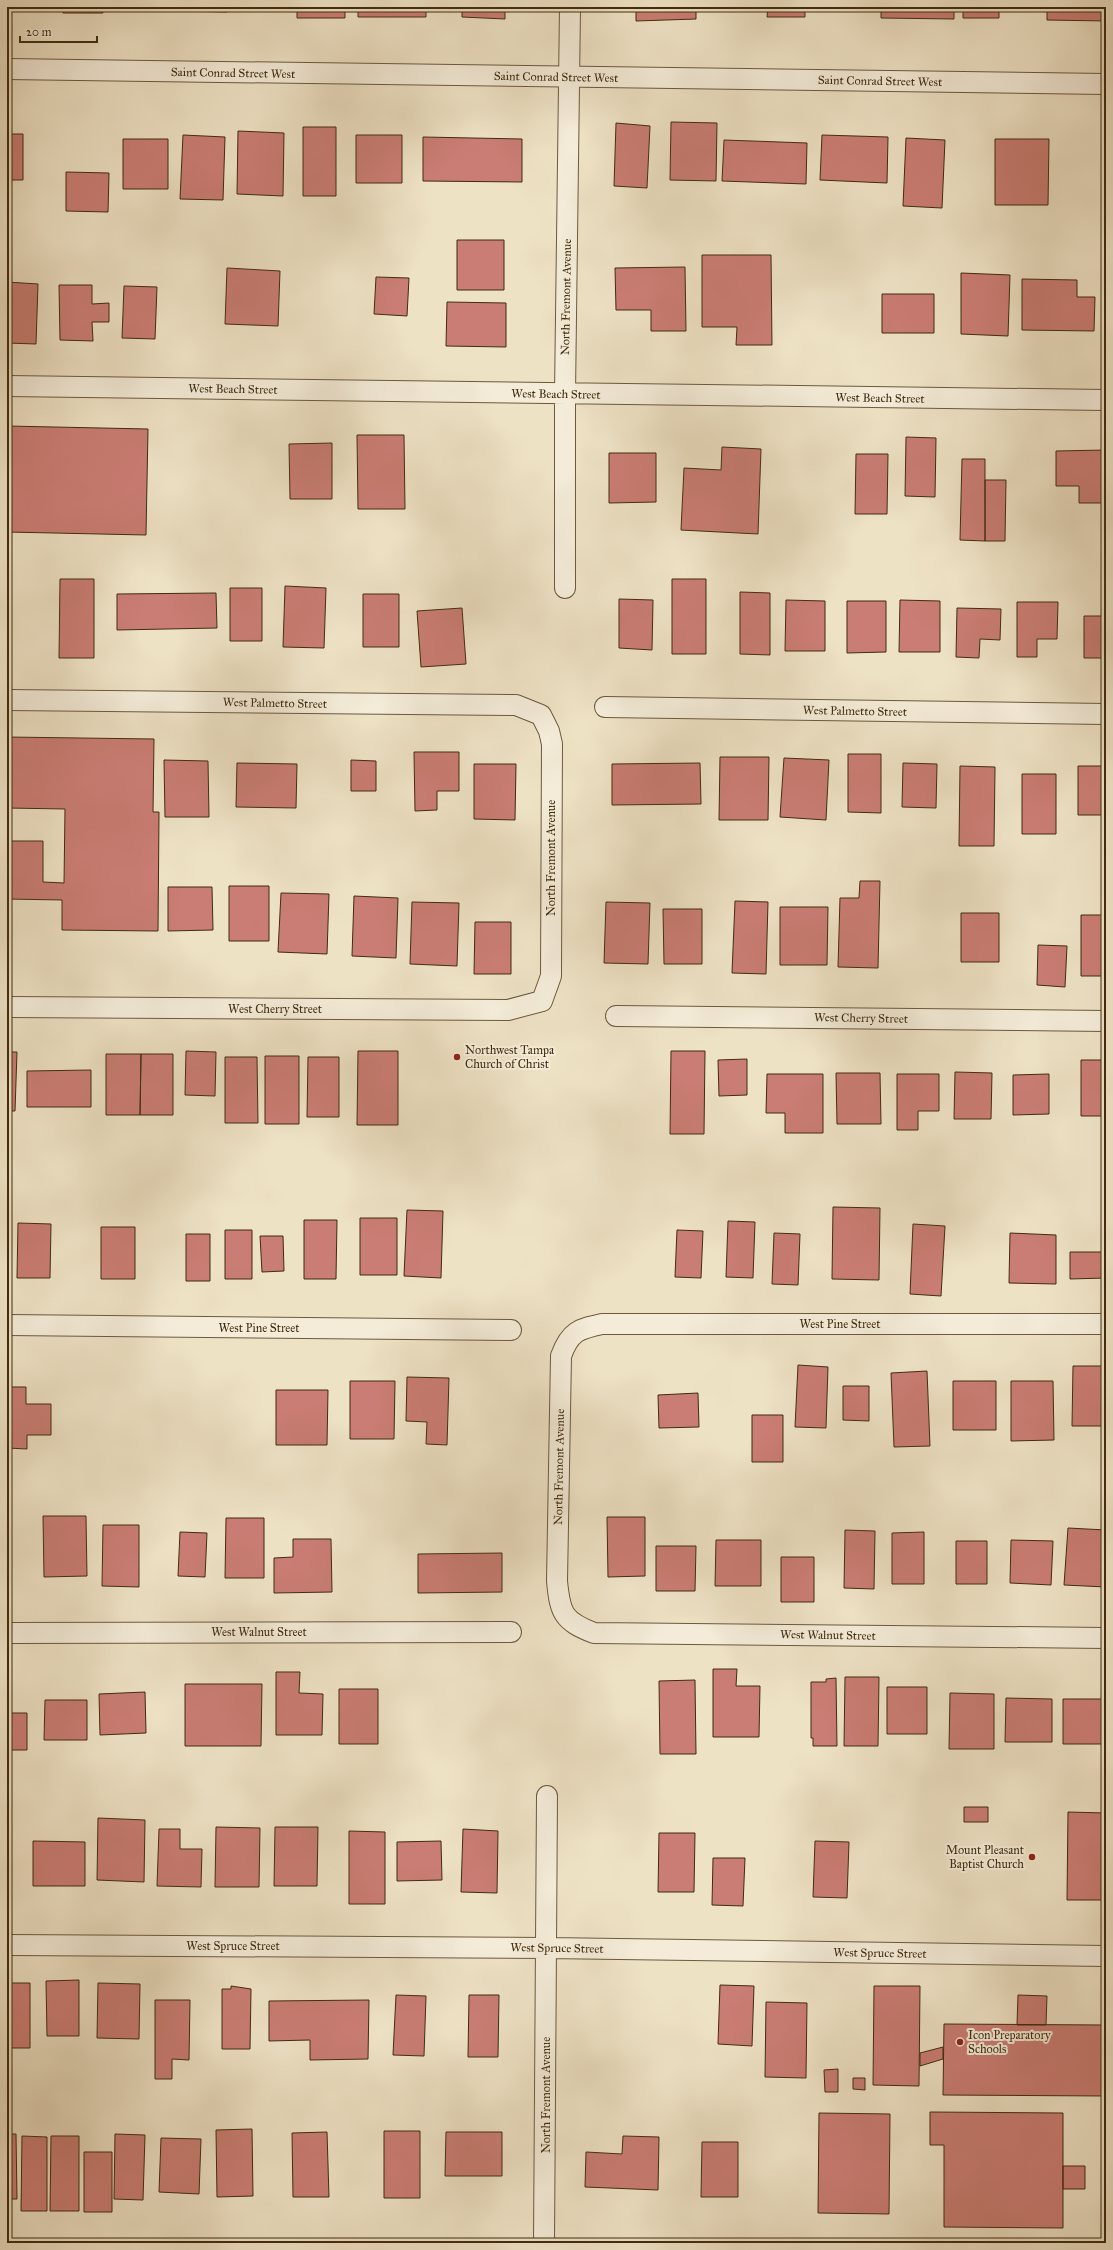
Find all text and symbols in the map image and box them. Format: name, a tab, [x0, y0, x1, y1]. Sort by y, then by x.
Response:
scale bar	[20, 18, 97, 44]
text: 20 m	[26, 25, 52, 39]
street label: Saint Conrad Street West	[171, 65, 296, 81]
street label: Saint Conrad Street West	[494, 69, 619, 85]
street label: Saint Conrad Street West	[818, 73, 943, 89]
street label: North Fremont Avenue	[558, 239, 574, 355]
street label: West Beach Street	[188, 381, 278, 397]
street label: West Beach Street	[511, 386, 601, 402]
street label: West Beach Street	[835, 390, 925, 406]
street label: West Palmetto Street	[223, 695, 328, 711]
street label: West Palmetto Street	[803, 703, 908, 719]
street label: North Fremont Avenue	[544, 800, 558, 916]
street label: West Cherry Street	[228, 1002, 323, 1016]
street label: West Cherry Street	[814, 1010, 909, 1026]
place label: Northwest Tampa Church of Christ	[465, 1043, 555, 1071]
marker: Northwest Tampa Church of Christ	[452, 1052, 462, 1062]
street label: West Pine Street	[799, 1317, 881, 1331]
street label: West Pine Street	[218, 1321, 300, 1335]
street label: North Fremont Avenue	[551, 1409, 567, 1525]
street label: West Walnut Street	[211, 1625, 308, 1639]
street label: West Walnut Street	[780, 1627, 877, 1643]
place label: Mount Pleasant Baptist Church	[946, 1843, 1025, 1871]
marker: Mount Pleasant Baptist Church	[1027, 1852, 1037, 1862]
street label: West Spruce Street	[186, 1939, 280, 1953]
street label: West Spruce Street	[510, 1940, 605, 1956]
street label: West Spruce Street	[833, 1945, 928, 1961]
place label: Icon Preparatory Schools	[968, 2028, 1051, 2056]
street label: North Fremont Avenue	[539, 2037, 553, 2153]
marker: Icon Preparatory Schools	[955, 2037, 965, 2047]

